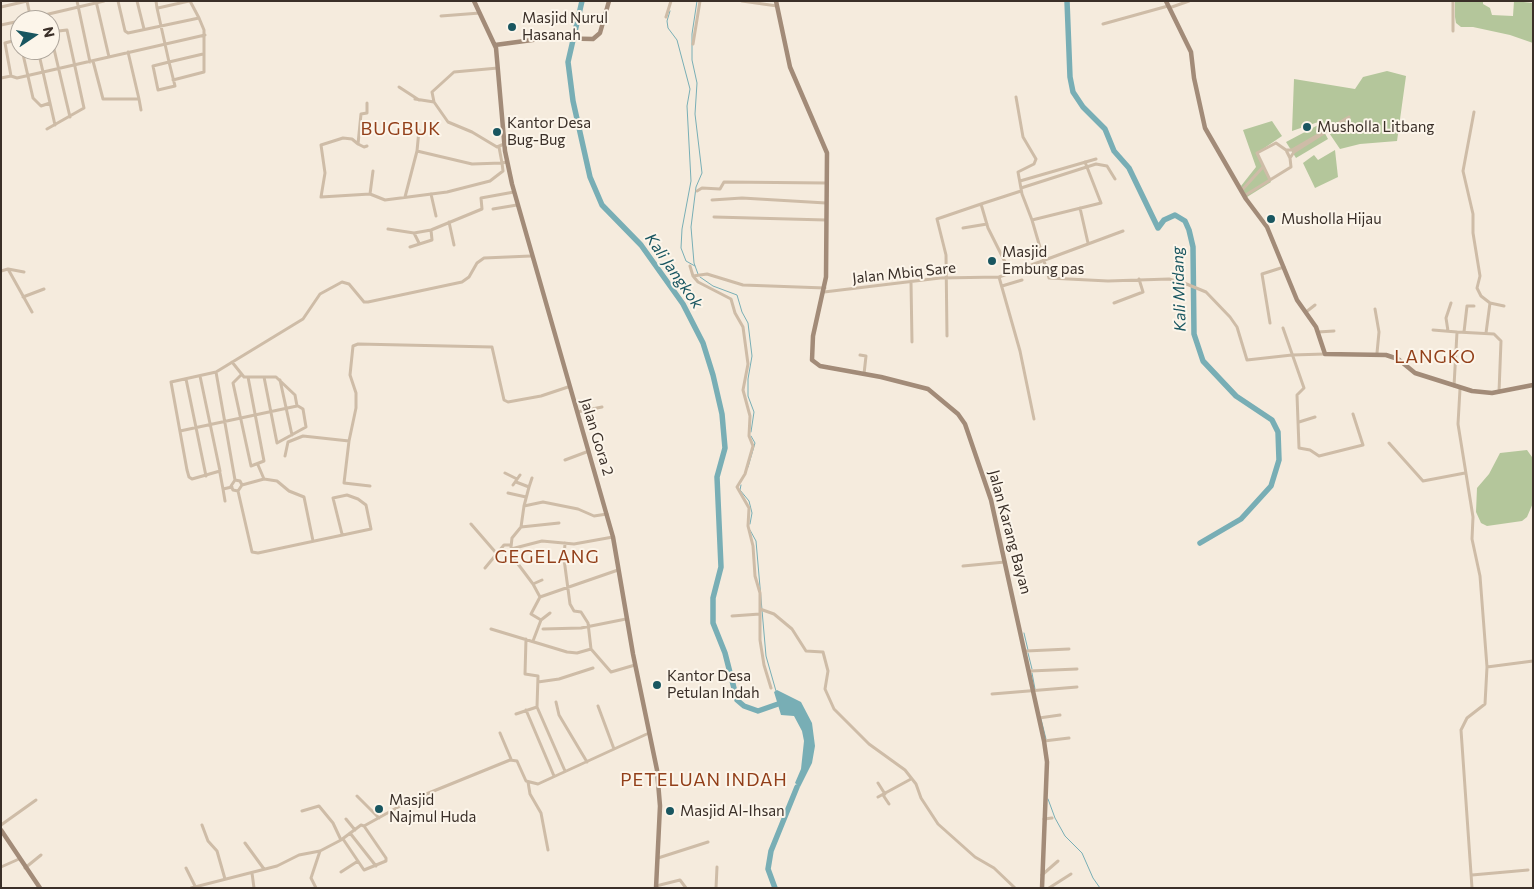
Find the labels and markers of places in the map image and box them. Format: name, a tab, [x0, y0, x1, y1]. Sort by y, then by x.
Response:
place label: Masjid Nurul Hasanah	[522, 9, 608, 44]
marker: Masjid Nurul Hasanah	[506, 21, 518, 33]
place label: Kantor Desa Bug-Bug	[507, 114, 591, 149]
place label: Musholla Litbang	[1317, 118, 1434, 136]
marker: Musholla Litbang	[1301, 121, 1313, 133]
marker: Kantor Desa Bug-Bug	[491, 126, 503, 138]
place label: Musholla Hijau	[1281, 210, 1382, 228]
marker: Musholla Hijau	[1265, 213, 1277, 225]
place label: Masjid Embung pas	[1002, 243, 1084, 278]
marker: Masjid Embung pas	[986, 255, 998, 267]
place label: Kantor Desa Petulan Indah	[667, 667, 759, 702]
marker: Kantor Desa Petulan Indah	[651, 679, 663, 691]
place label: Masjid Najmul Huda	[389, 791, 476, 826]
place label: Masjid Al-Ihsan	[680, 802, 785, 820]
marker: Masjid Najmul Huda	[373, 803, 385, 815]
marker: Masjid Al-Ihsan	[664, 805, 676, 817]

